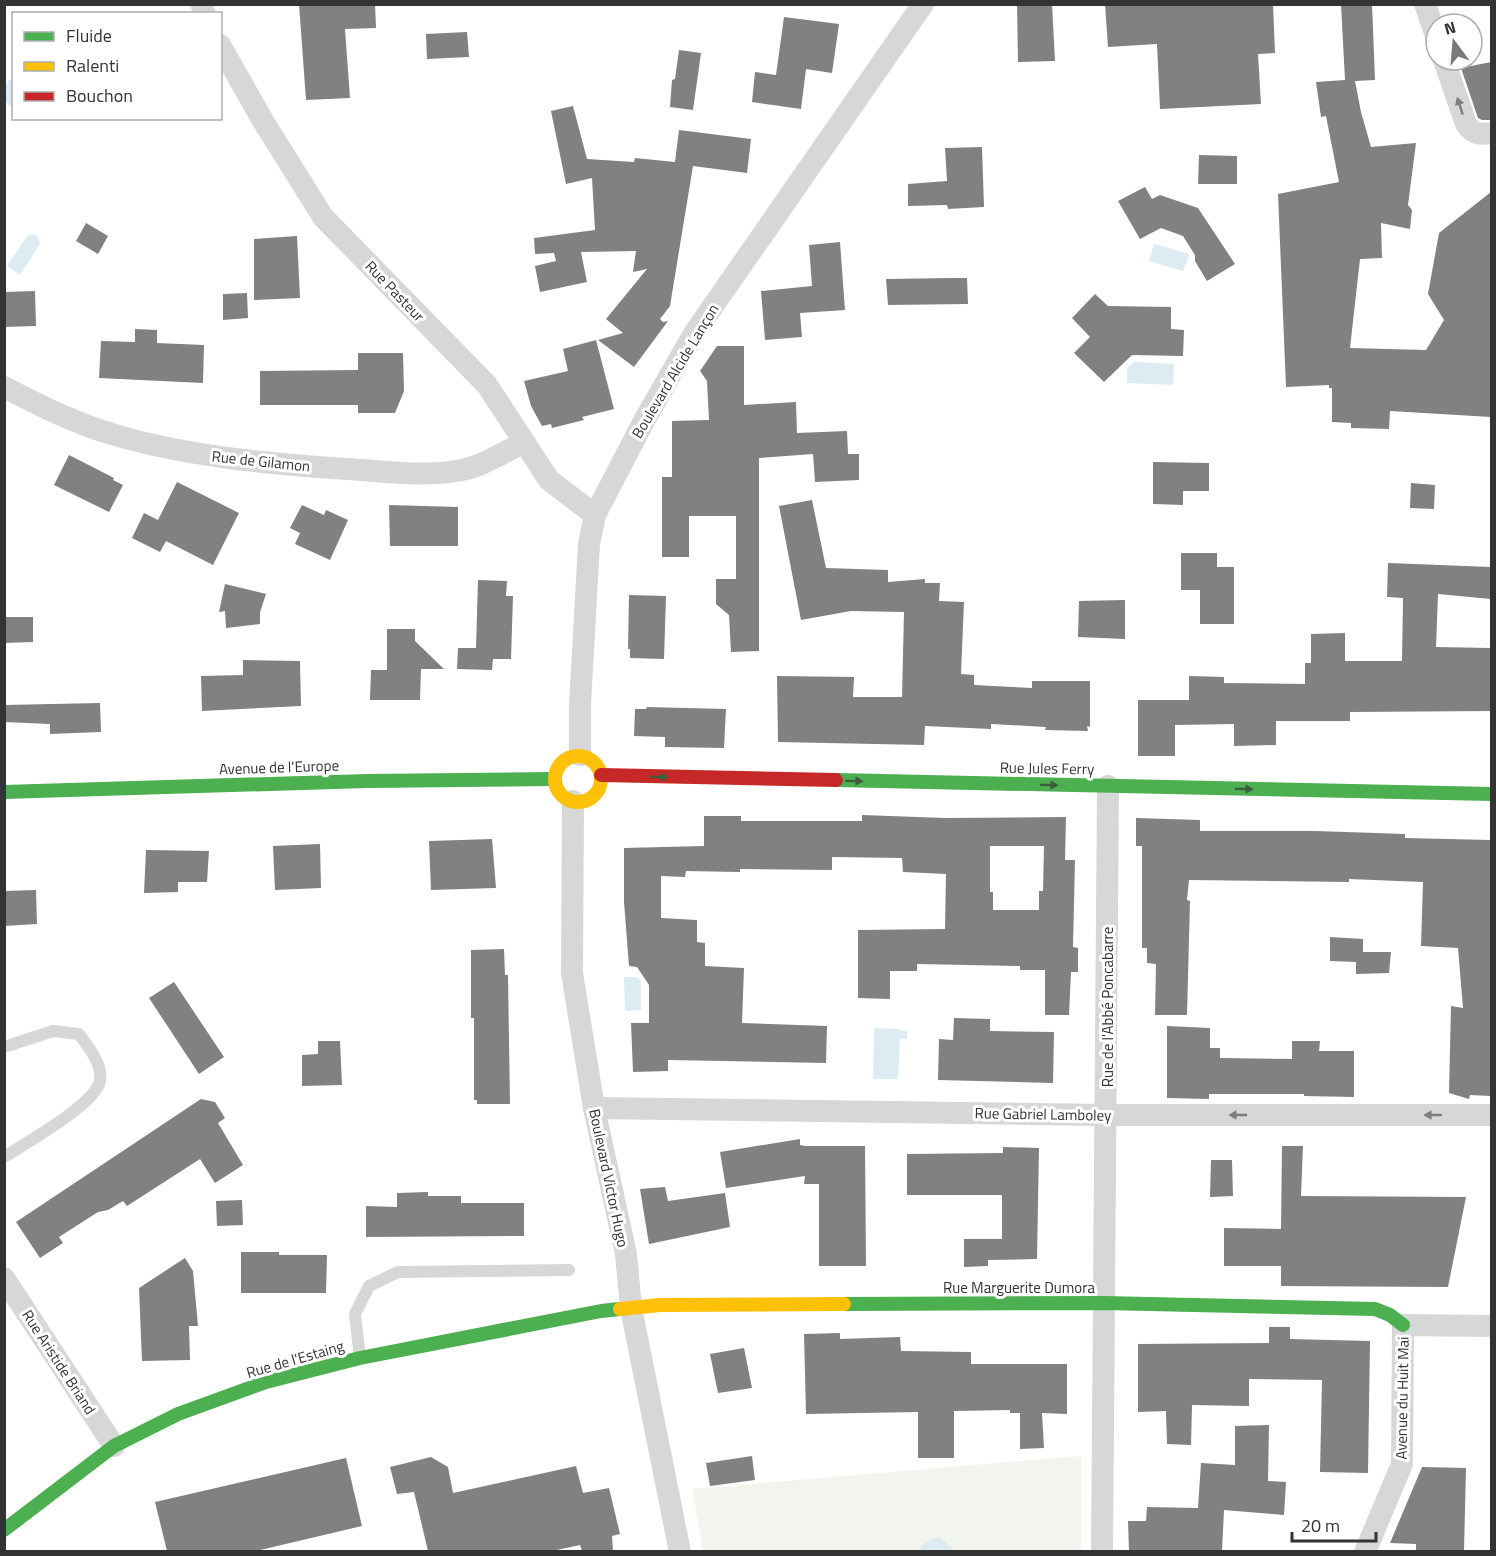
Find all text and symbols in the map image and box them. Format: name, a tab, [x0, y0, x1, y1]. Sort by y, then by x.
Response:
legend	[12, 12, 222, 120]
north arrow	[1424, 12, 1484, 72]
text: N	[1441, 15, 1459, 41]
text: Fluide	[66, 22, 112, 49]
text: Ralenti	[66, 52, 119, 79]
text: Bouchon	[66, 82, 133, 109]
one-way arrow	[1454, 97, 1464, 115]
street label: Rue Pasteur	[360, 255, 430, 327]
street label: Boulevard Alcide Lançon	[626, 299, 724, 443]
street label: Rue de Gilamon	[211, 444, 311, 478]
street label: Avenue de l'Europe	[219, 753, 339, 781]
street label: Rue Jules Ferry	[1000, 756, 1094, 780]
one-way arrow	[650, 772, 669, 781]
one-way arrow	[845, 776, 864, 785]
one-way arrow	[1040, 780, 1059, 790]
one-way arrow	[1235, 784, 1254, 794]
street label: Rue de l'Abbé Poncabarre	[1096, 927, 1119, 1087]
street label: Rue Gabriel Lamboley	[974, 1101, 1112, 1127]
street label: Boulevard Victor Hugo	[583, 1107, 635, 1249]
one-way arrow	[1229, 1110, 1248, 1120]
one-way arrow	[1424, 1110, 1443, 1120]
street label: Rue Marguerite Dumora	[943, 1276, 1095, 1299]
street label: Rue Aristide Briand	[16, 1305, 102, 1419]
street label: Rue de l'Estaing	[244, 1334, 347, 1384]
street label: Avenue du Huit Mai	[1389, 1336, 1415, 1460]
scale bar	[1292, 1505, 1376, 1543]
text: 20 m	[1301, 1512, 1340, 1539]

